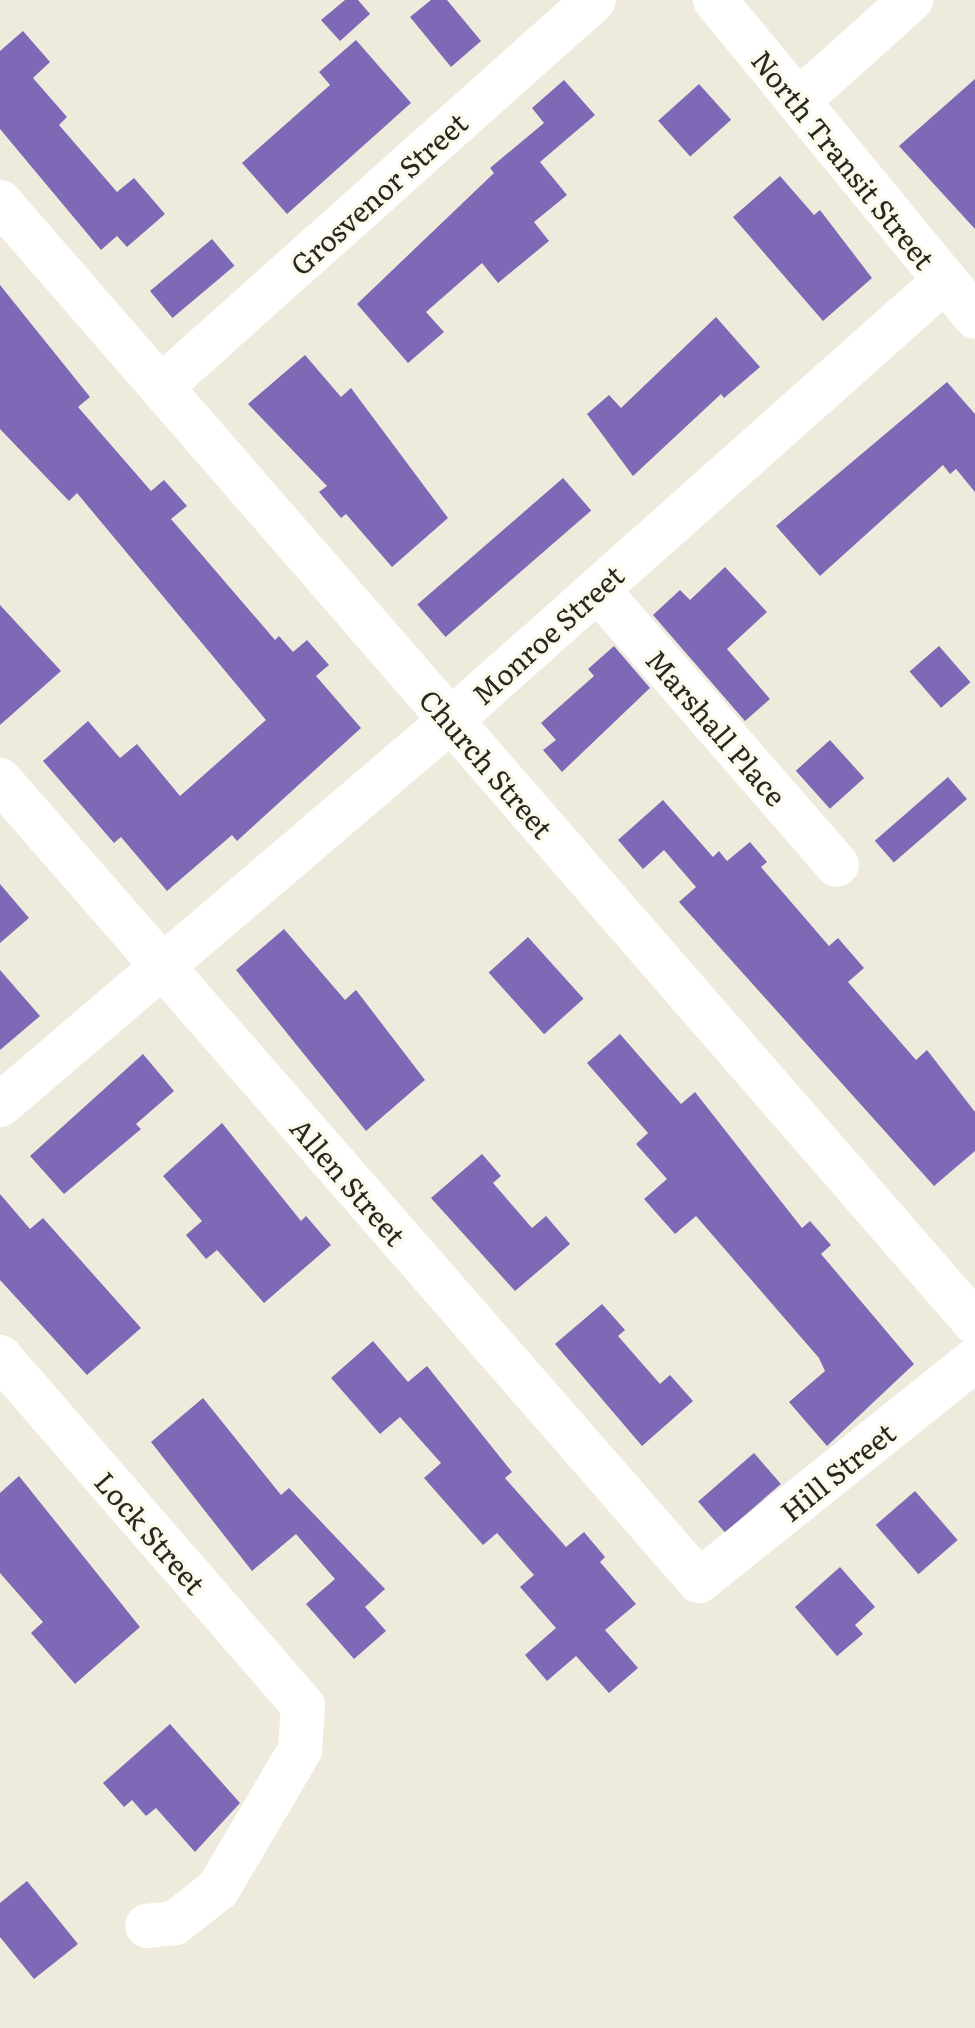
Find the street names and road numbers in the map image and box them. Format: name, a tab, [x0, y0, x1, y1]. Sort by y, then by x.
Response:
street label: North Transit Street	[746, 43, 942, 275]
street label: Grosvenor Street	[283, 105, 473, 281]
street label: Monroe Street	[465, 557, 629, 711]
street label: Marshall Place	[640, 642, 794, 812]
street label: Church Street	[413, 682, 561, 844]
street label: Allen Street	[285, 1111, 413, 1251]
street label: Hill Street	[773, 1415, 901, 1527]
street label: Lock Street	[89, 1464, 213, 1600]

